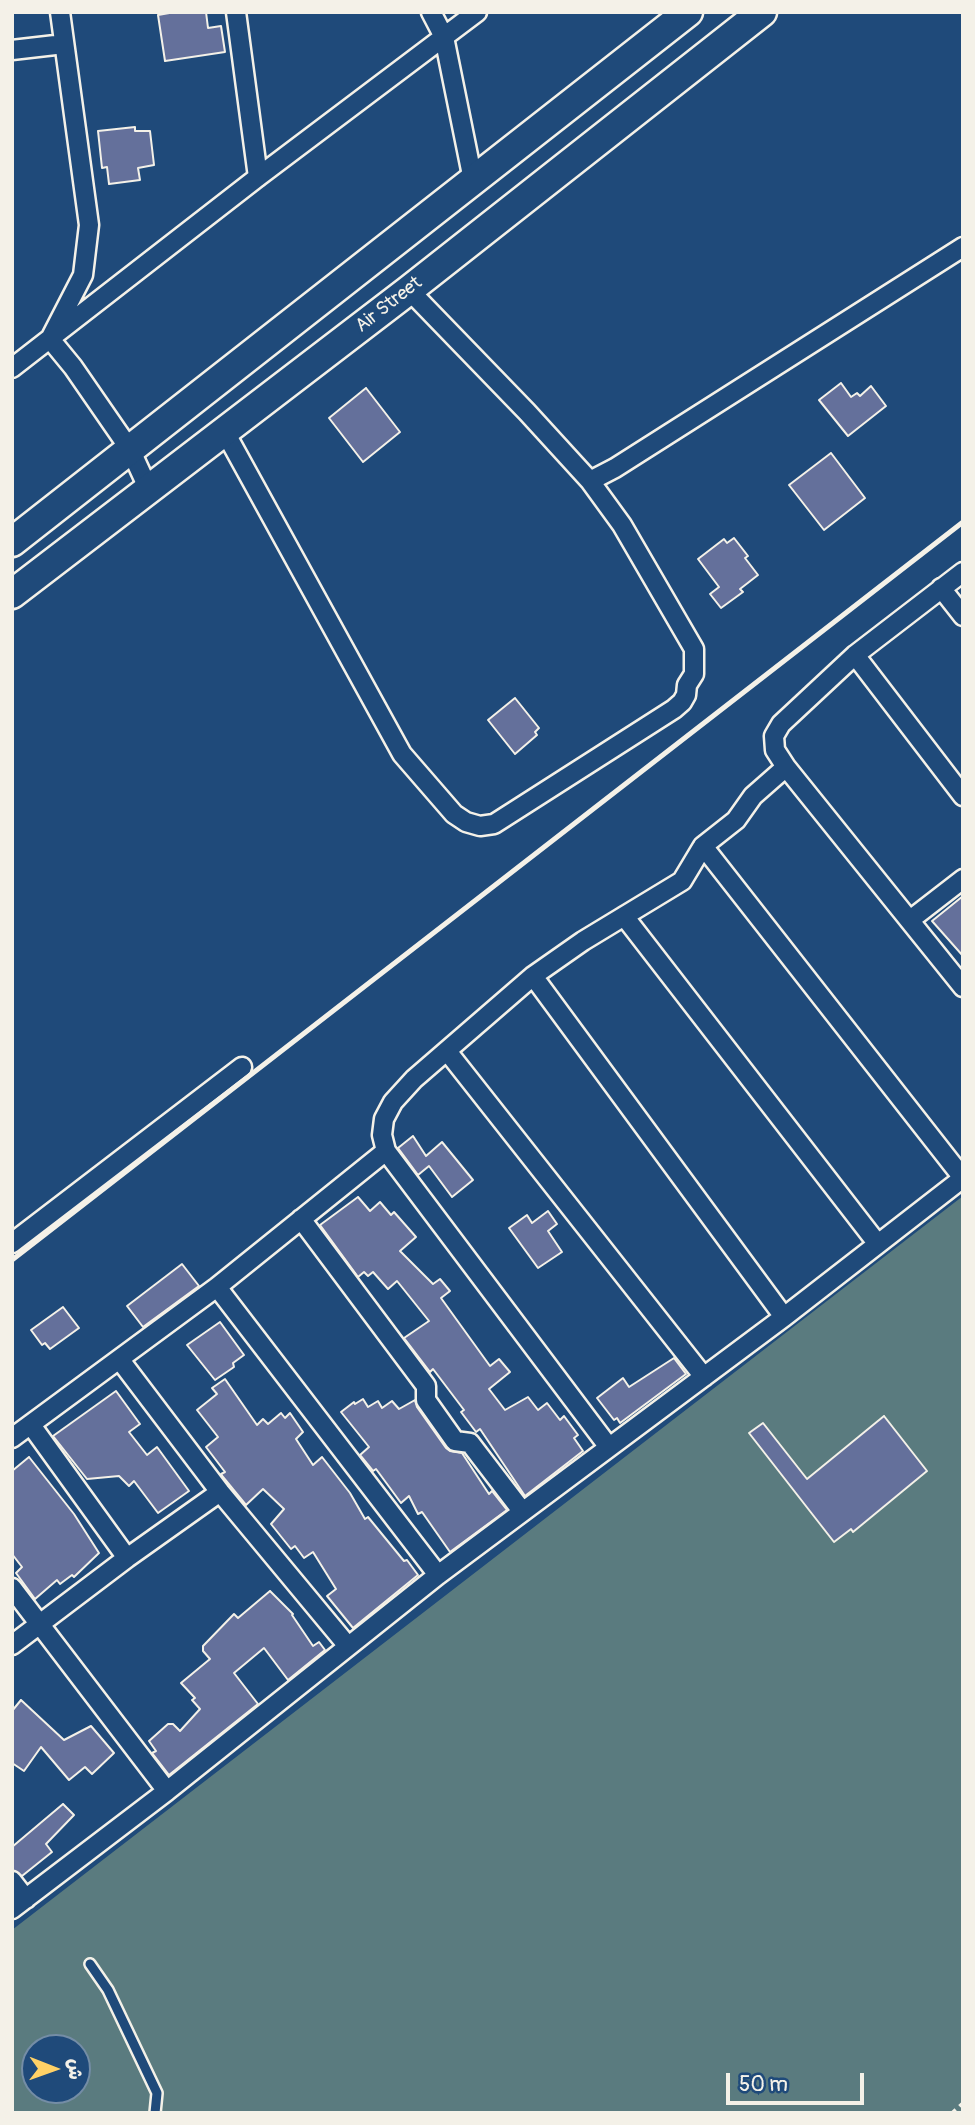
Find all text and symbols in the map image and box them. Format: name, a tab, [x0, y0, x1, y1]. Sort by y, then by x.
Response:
street label: Air Street	[351, 272, 427, 338]
north arrow	[21, 2034, 91, 2104]
scale bar	[730, 2058, 868, 2102]
text: ش	[63, 2059, 87, 2080]
text: 50 m	[739, 2071, 788, 2098]

